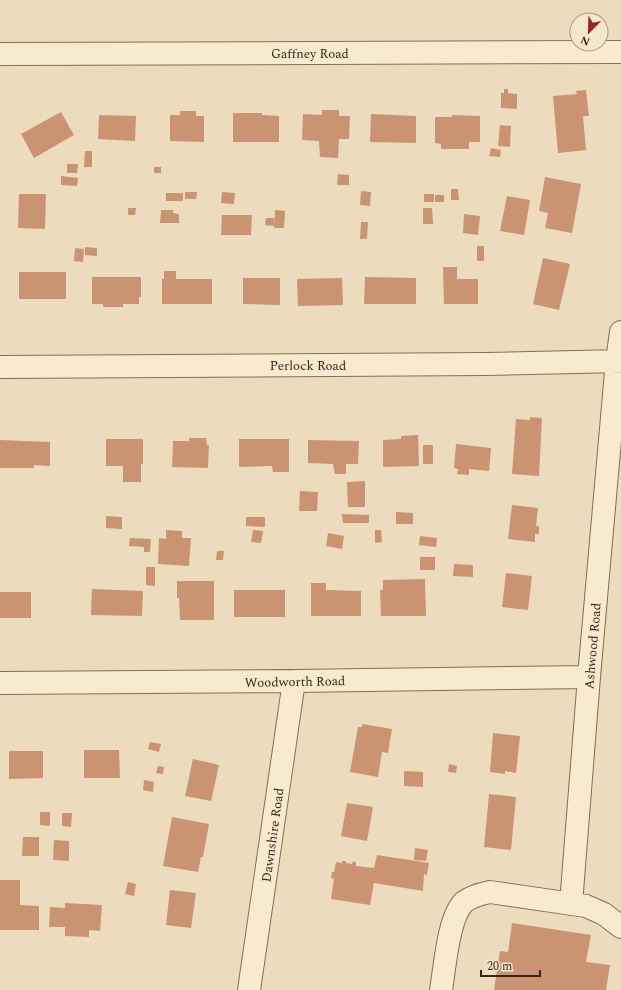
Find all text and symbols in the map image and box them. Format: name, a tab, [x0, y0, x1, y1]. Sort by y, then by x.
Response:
north arrow	[569, 12, 609, 52]
text: N	[578, 31, 593, 50]
street label: Gaffney Road	[271, 44, 349, 64]
street label: Perlock Road	[270, 356, 346, 376]
street label: Ashwood Road	[579, 602, 607, 690]
street label: Woodworth Road	[245, 671, 345, 693]
street label: Dawnshire Road	[256, 787, 290, 884]
scale bar	[481, 952, 540, 978]
text: 20 m	[487, 957, 512, 976]

